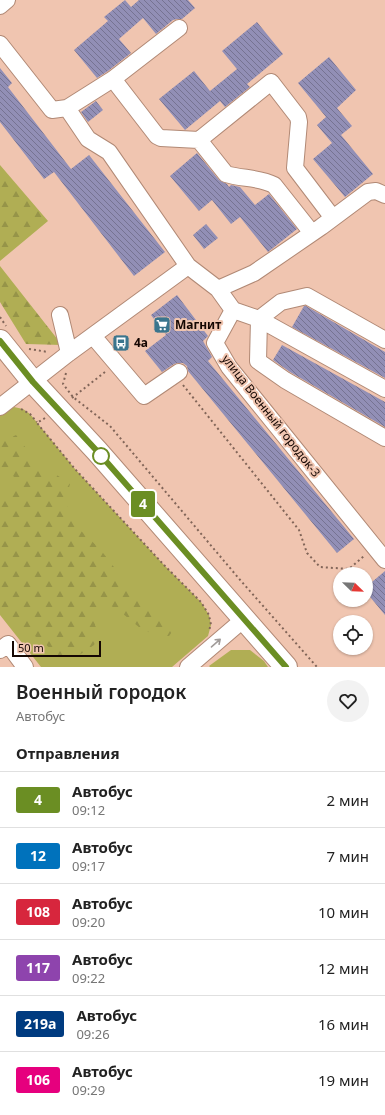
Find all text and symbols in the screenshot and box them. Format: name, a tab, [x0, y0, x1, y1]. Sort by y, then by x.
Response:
supermarket icon: Магнит	[152, 315, 172, 335]
place label: Магнит	[175, 316, 221, 333]
bus stop icon: 4а	[111, 333, 131, 353]
place label: 4а	[134, 334, 148, 351]
street label: улица Военный городок-3	[218, 351, 325, 481]
unlabelled marker	[92, 447, 110, 465]
line badge: 4	[130, 491, 156, 517]
text: 4	[139, 494, 147, 513]
north arrow	[333, 567, 373, 607]
map controls	[333, 567, 373, 655]
button: locate	[333, 615, 373, 655]
one-way arrow	[211, 638, 222, 647]
scale bar	[12, 639, 101, 658]
text: 50 m	[18, 640, 44, 655]
text: Военный городок	[16, 679, 186, 705]
button: heart	[327, 680, 369, 722]
text: Автобус	[16, 707, 65, 725]
text: Отправления	[16, 743, 120, 763]
text: Автобус	[72, 781, 133, 801]
text: 4	[34, 790, 42, 809]
text: 2 мин	[326, 790, 369, 810]
text: 09:12	[72, 801, 105, 819]
text: Автобус	[72, 837, 133, 857]
text: 12	[30, 846, 46, 865]
text: 7 мин	[326, 846, 369, 866]
text: 09:17	[72, 857, 105, 875]
text: Автобус	[72, 893, 133, 913]
text: 108	[26, 902, 50, 921]
text: 10 мин	[318, 902, 369, 922]
text: 09:20	[72, 913, 105, 931]
text: Автобус	[72, 949, 133, 969]
text: 117	[26, 958, 50, 977]
text: 12 мин	[318, 958, 369, 978]
text: 09:22	[72, 969, 105, 987]
text: Автобус	[76, 1005, 137, 1025]
text: 219a	[24, 1014, 56, 1033]
text: 16 мин	[318, 1014, 369, 1034]
text: 09:26	[76, 1025, 110, 1043]
text: Автобус	[72, 1061, 133, 1081]
text: 106	[26, 1070, 50, 1089]
text: 19 мин	[318, 1070, 369, 1090]
text: 09:29	[72, 1081, 105, 1099]

